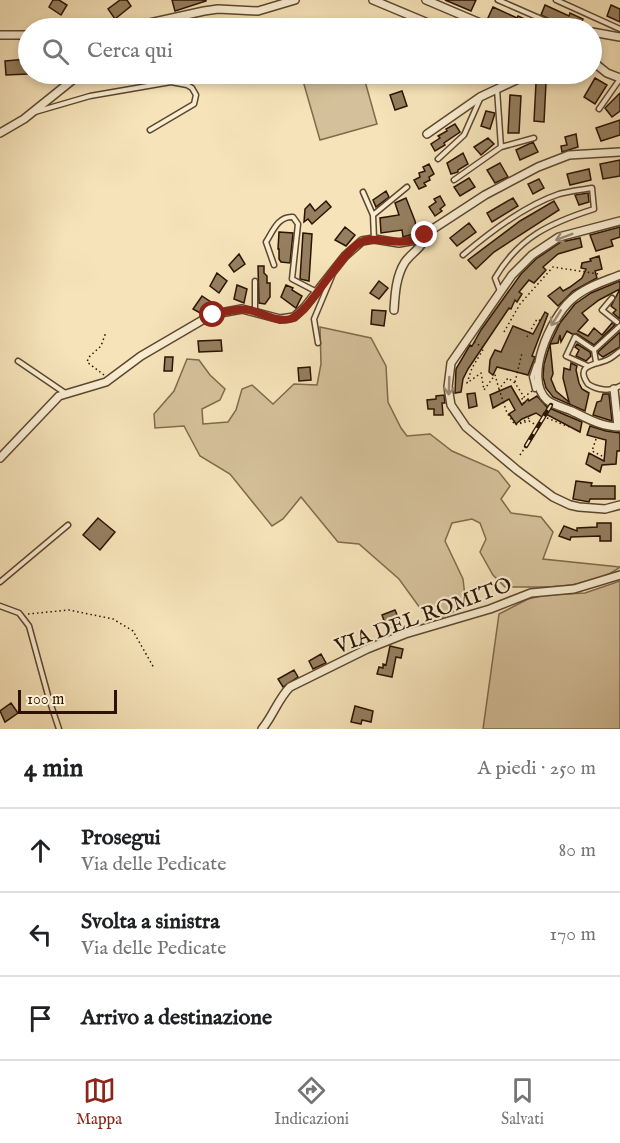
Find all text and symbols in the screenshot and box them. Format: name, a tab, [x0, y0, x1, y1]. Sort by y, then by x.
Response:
search box	[18, 18, 602, 84]
icon: search	[39, 35, 72, 68]
text: Cerca qui	[87, 37, 173, 65]
route end	[411, 221, 437, 247]
one-way arrow	[555, 232, 574, 243]
route start	[199, 301, 225, 327]
one-way arrow	[550, 310, 563, 327]
one-way arrow	[444, 375, 455, 395]
street label: VIA DEL ROMITO	[330, 572, 516, 661]
scale bar	[18, 687, 117, 714]
text: 100 m	[27, 690, 64, 710]
text: 4 min	[24, 752, 83, 785]
text: A piedi · 250 m	[478, 756, 596, 781]
text: Prosegui	[81, 824, 161, 852]
icon: ahead	[24, 834, 57, 867]
text: 80 m	[559, 838, 596, 863]
text: Via delle Pedicate	[81, 852, 226, 877]
text: Svolta a sinistra	[81, 908, 220, 936]
icon: left	[24, 918, 57, 951]
text: 170 m	[550, 922, 596, 947]
text: Via delle Pedicate	[81, 936, 226, 961]
icon: arrive	[24, 1002, 57, 1035]
text: Arrivo a destinazione	[81, 1004, 272, 1032]
tab: Mappa	[76, 1074, 122, 1130]
tab: Indicazioni	[274, 1074, 349, 1130]
tab: Salvati	[501, 1074, 544, 1130]

